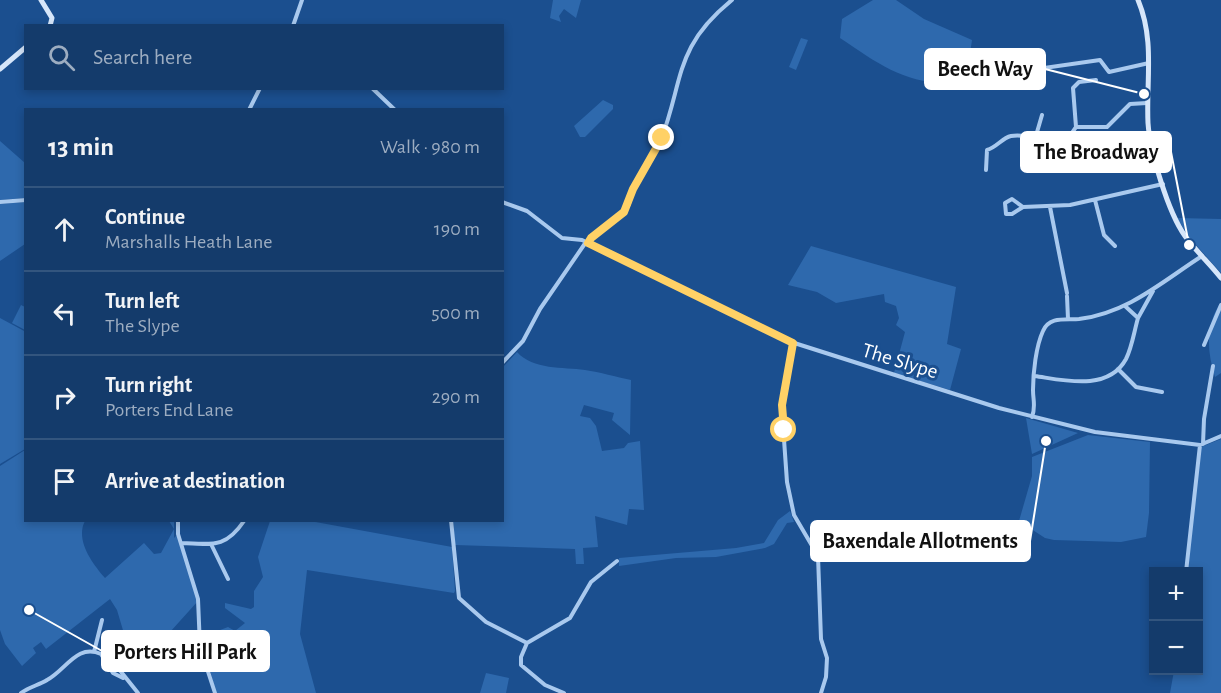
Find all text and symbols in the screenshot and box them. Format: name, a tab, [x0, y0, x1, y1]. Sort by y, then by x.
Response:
search box	[24, 24, 504, 90]
icon: search	[45, 41, 78, 74]
text: Search here	[93, 46, 192, 68]
callout: Beech Way	[925, 49, 1045, 89]
text: Beech Way	[937, 58, 1033, 81]
route end	[648, 124, 674, 150]
callout: The Broadway	[1021, 132, 1171, 172]
text: 13 min	[48, 134, 114, 160]
text: Walk · 980 m	[380, 137, 480, 157]
text: The Broadway	[1033, 141, 1159, 164]
text: Continue	[105, 206, 185, 228]
icon: ahead	[48, 213, 81, 246]
text: 190 m	[434, 219, 480, 239]
text: Marshalls Heath Lane	[105, 232, 272, 252]
text: Turn left	[105, 290, 179, 312]
icon: left	[48, 297, 81, 330]
text: 500 m	[431, 303, 480, 323]
text: The Slype	[105, 316, 180, 336]
street label: The Slype	[859, 340, 941, 382]
text: Turn right	[105, 374, 192, 396]
icon: right	[48, 381, 81, 414]
text: 290 m	[432, 387, 480, 407]
text: Porters End Lane	[105, 400, 233, 420]
route start	[770, 416, 796, 442]
icon: arrive	[48, 465, 81, 498]
text: Arrive at destination	[105, 470, 285, 492]
callout: Baxendale Allotments	[811, 521, 1030, 561]
text: Baxendale Allotments	[822, 530, 1018, 552]
map controls	[1149, 567, 1203, 675]
button: +	[1149, 567, 1203, 621]
button: −	[1149, 621, 1203, 675]
callout: Porters Hill Park	[102, 631, 269, 671]
text: Porters Hill Park	[113, 641, 257, 663]

